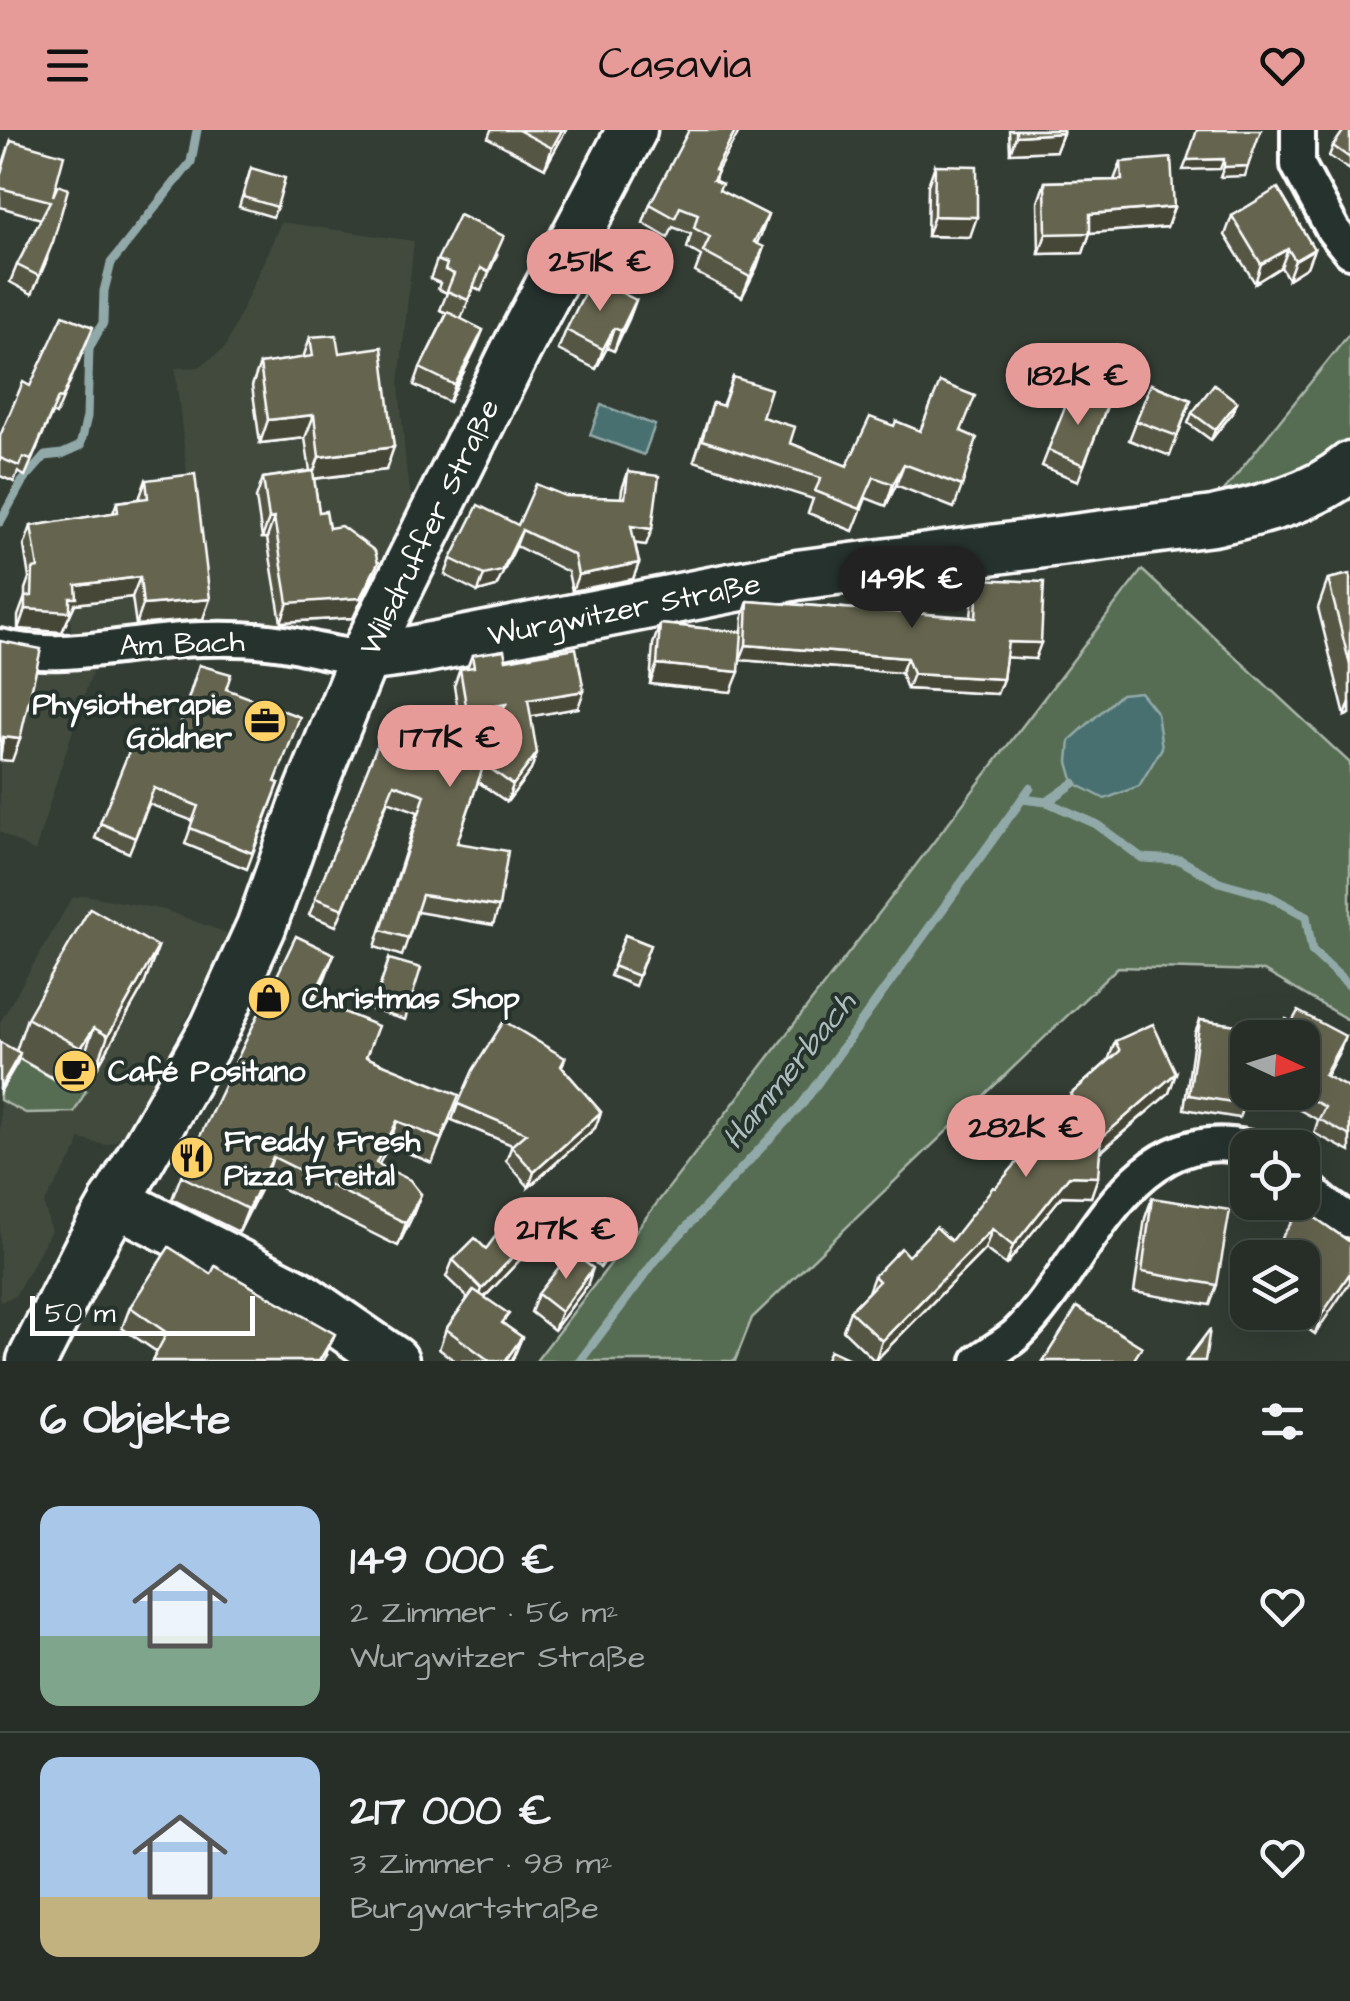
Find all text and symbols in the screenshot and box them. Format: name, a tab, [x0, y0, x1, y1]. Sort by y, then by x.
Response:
text: Casavia	[598, 34, 752, 96]
icon: menu	[40, 38, 95, 93]
icon: heart	[1255, 38, 1310, 93]
pin: 251K €	[519, 229, 681, 314]
text: 251K €	[549, 239, 651, 284]
pin: 182K €	[997, 343, 1159, 428]
text: 182K €	[1028, 353, 1128, 398]
street label: Wilsdruffer Straße	[349, 392, 510, 663]
pin: 149K €	[831, 546, 993, 631]
text: 149K €	[861, 556, 963, 601]
street label: Wurgwitzer Straße	[484, 563, 764, 658]
street label: Am Bach	[119, 621, 245, 667]
place label: Physiotherapie Göldner	[33, 684, 232, 760]
office icon: Physiotherapie Göldner	[242, 698, 288, 744]
pin: 177K €	[369, 705, 531, 790]
text: 177K €	[399, 715, 501, 760]
shop icon: Christmas Shop	[246, 975, 292, 1021]
place label: Christmas Shop	[302, 978, 520, 1021]
water label: Hammerbach	[712, 982, 867, 1159]
north arrow	[1230, 1020, 1320, 1110]
map controls	[1230, 1020, 1320, 1330]
cafe icon: Café Positano	[52, 1048, 98, 1094]
place label: Café Positano	[108, 1051, 306, 1093]
pin: 282K €	[945, 1095, 1107, 1180]
text: 282K €	[969, 1105, 1084, 1150]
place label: Freddy Fresh Pizza Freital	[224, 1121, 421, 1197]
button: locate	[1230, 1130, 1320, 1220]
restaurant icon: Freddy Fresh Pizza Freital	[169, 1135, 215, 1181]
pin: 217K €	[485, 1197, 647, 1282]
text: 217K €	[516, 1207, 616, 1252]
button: layers	[1230, 1240, 1320, 1330]
scale bar	[30, 1291, 255, 1336]
text: 50 m	[45, 1294, 116, 1333]
text: 6 Objekte	[40, 1392, 231, 1450]
icon: filters	[1255, 1394, 1310, 1449]
text: 149 000 €	[350, 1532, 554, 1590]
icon: home	[120, 1546, 240, 1666]
icon: heart	[1255, 1579, 1310, 1634]
text: 2 Zimmer · 56 m²	[350, 1590, 618, 1635]
text: Wurgwitzer Straße	[350, 1635, 645, 1680]
text: 217 000 €	[350, 1783, 552, 1841]
icon: home	[120, 1797, 240, 1917]
icon: heart	[1255, 1830, 1310, 1885]
text: 3 Zimmer · 98 m²	[350, 1841, 613, 1886]
text: Burgwartstraße	[350, 1886, 599, 1931]

